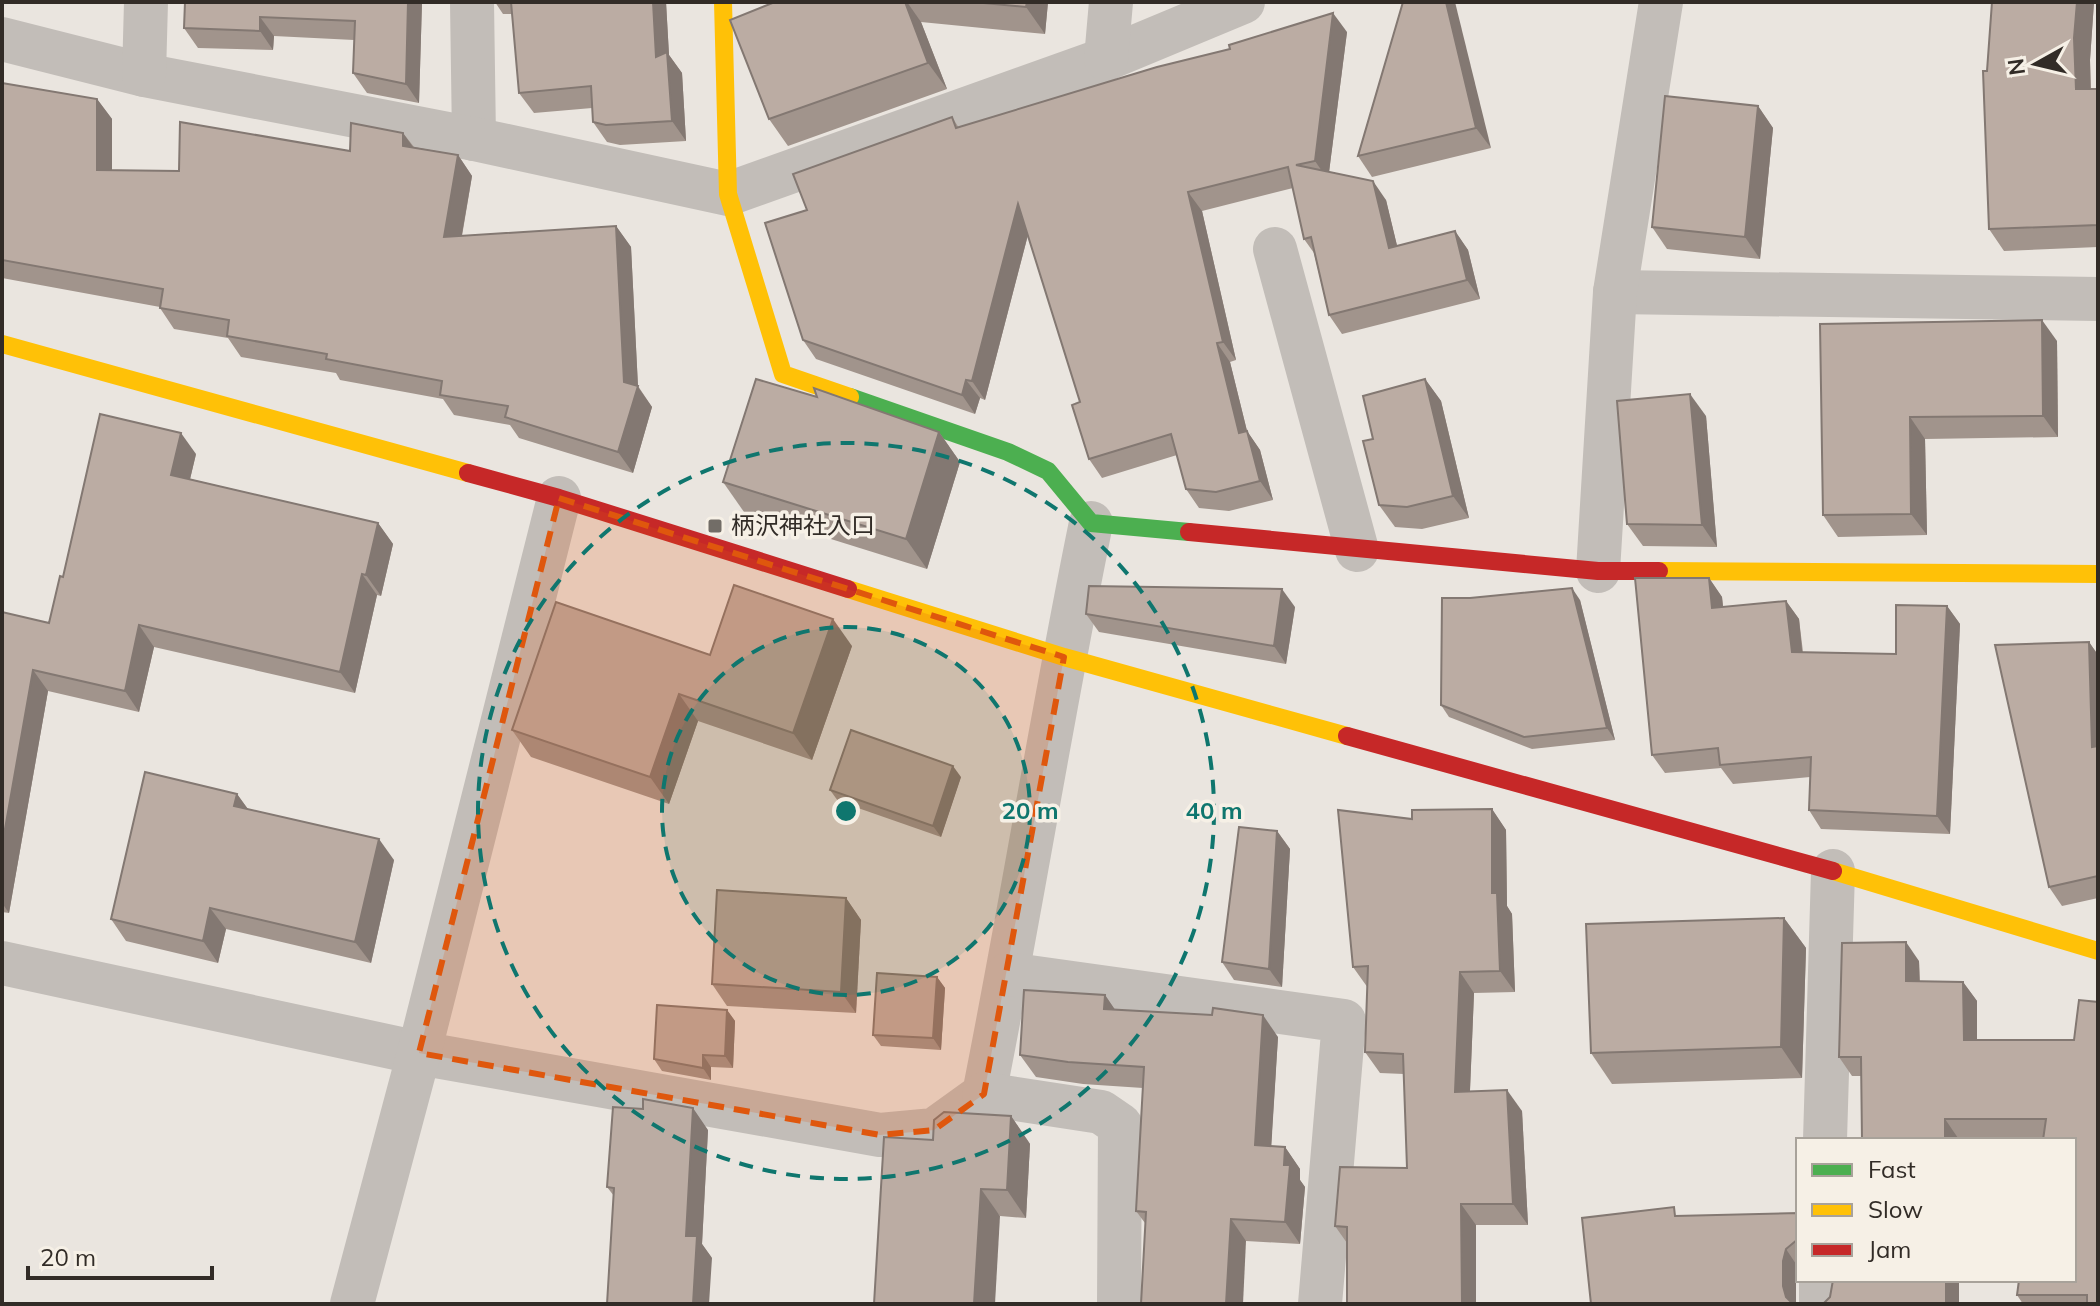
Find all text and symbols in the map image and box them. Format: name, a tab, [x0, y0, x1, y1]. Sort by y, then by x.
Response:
north arrow	[1996, 24, 2076, 104]
text: N	[2001, 57, 2031, 77]
place label: 柄沢神社入口	[731, 510, 875, 540]
marker: 柄沢神社入口	[706, 517, 724, 535]
text: 20 m	[1002, 795, 1058, 825]
text: 40 m	[1186, 795, 1242, 825]
centre of rings	[832, 797, 860, 825]
legend	[1796, 1138, 2076, 1282]
text: Fast	[1868, 1154, 1916, 1184]
text: Slow	[1868, 1194, 1923, 1224]
scale bar	[28, 1230, 212, 1280]
text: Jam	[1868, 1234, 1911, 1264]
text: 20 m	[40, 1242, 96, 1272]

